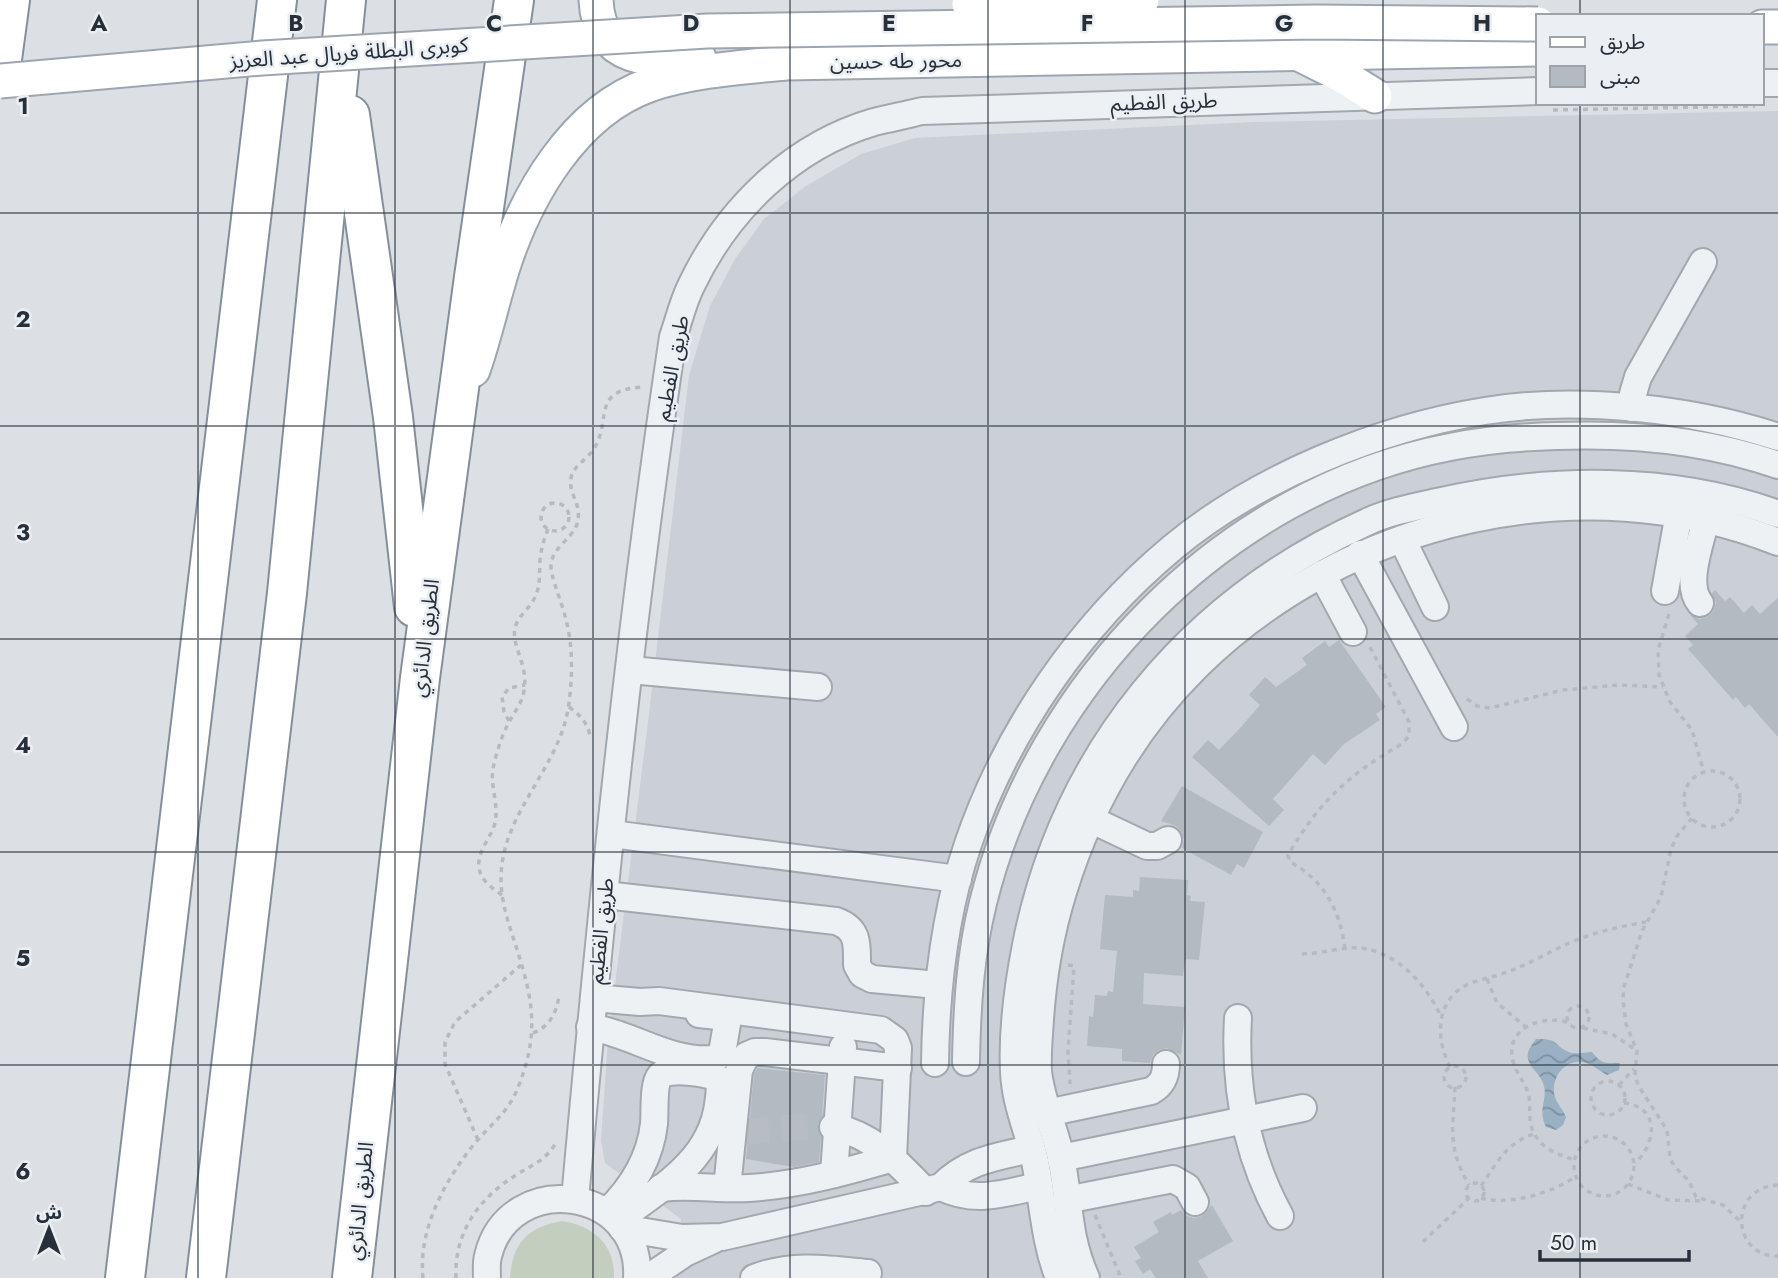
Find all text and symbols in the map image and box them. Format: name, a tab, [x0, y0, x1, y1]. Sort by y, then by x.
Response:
text: A	[90, 6, 108, 40]
text: B	[288, 6, 304, 40]
text: C	[486, 6, 502, 40]
text: D	[683, 6, 700, 40]
text: E	[882, 6, 896, 40]
text: F	[1081, 6, 1093, 40]
text: G	[1275, 6, 1293, 40]
text: H	[1473, 6, 1491, 40]
legend	[1536, 14, 1764, 105]
text: طريق	[1600, 27, 1645, 57]
street label: كوبرى البطلة فريال عبد العزيز	[228, 30, 470, 76]
street label: محور طه حسين	[830, 45, 962, 77]
text: مبنى	[1600, 62, 1641, 92]
street label: طريق الفطيم	[1110, 85, 1218, 119]
text: 1	[17, 89, 29, 123]
text: 2	[15, 302, 31, 336]
street label: طريق الفطيم	[647, 313, 697, 423]
text: 3	[16, 515, 30, 549]
street label: الطريق الدائري	[403, 577, 448, 699]
text: 4	[15, 728, 31, 762]
street label: طريق الفطيم	[580, 876, 622, 986]
text: 5	[16, 941, 30, 975]
street label: الطريق الدائري	[339, 1140, 382, 1262]
text: 6	[15, 1154, 31, 1188]
north arrow	[14, 1194, 84, 1264]
text: ش	[36, 1199, 62, 1226]
scale bar	[1540, 1218, 1689, 1262]
text: 50 m	[1550, 1228, 1597, 1258]

